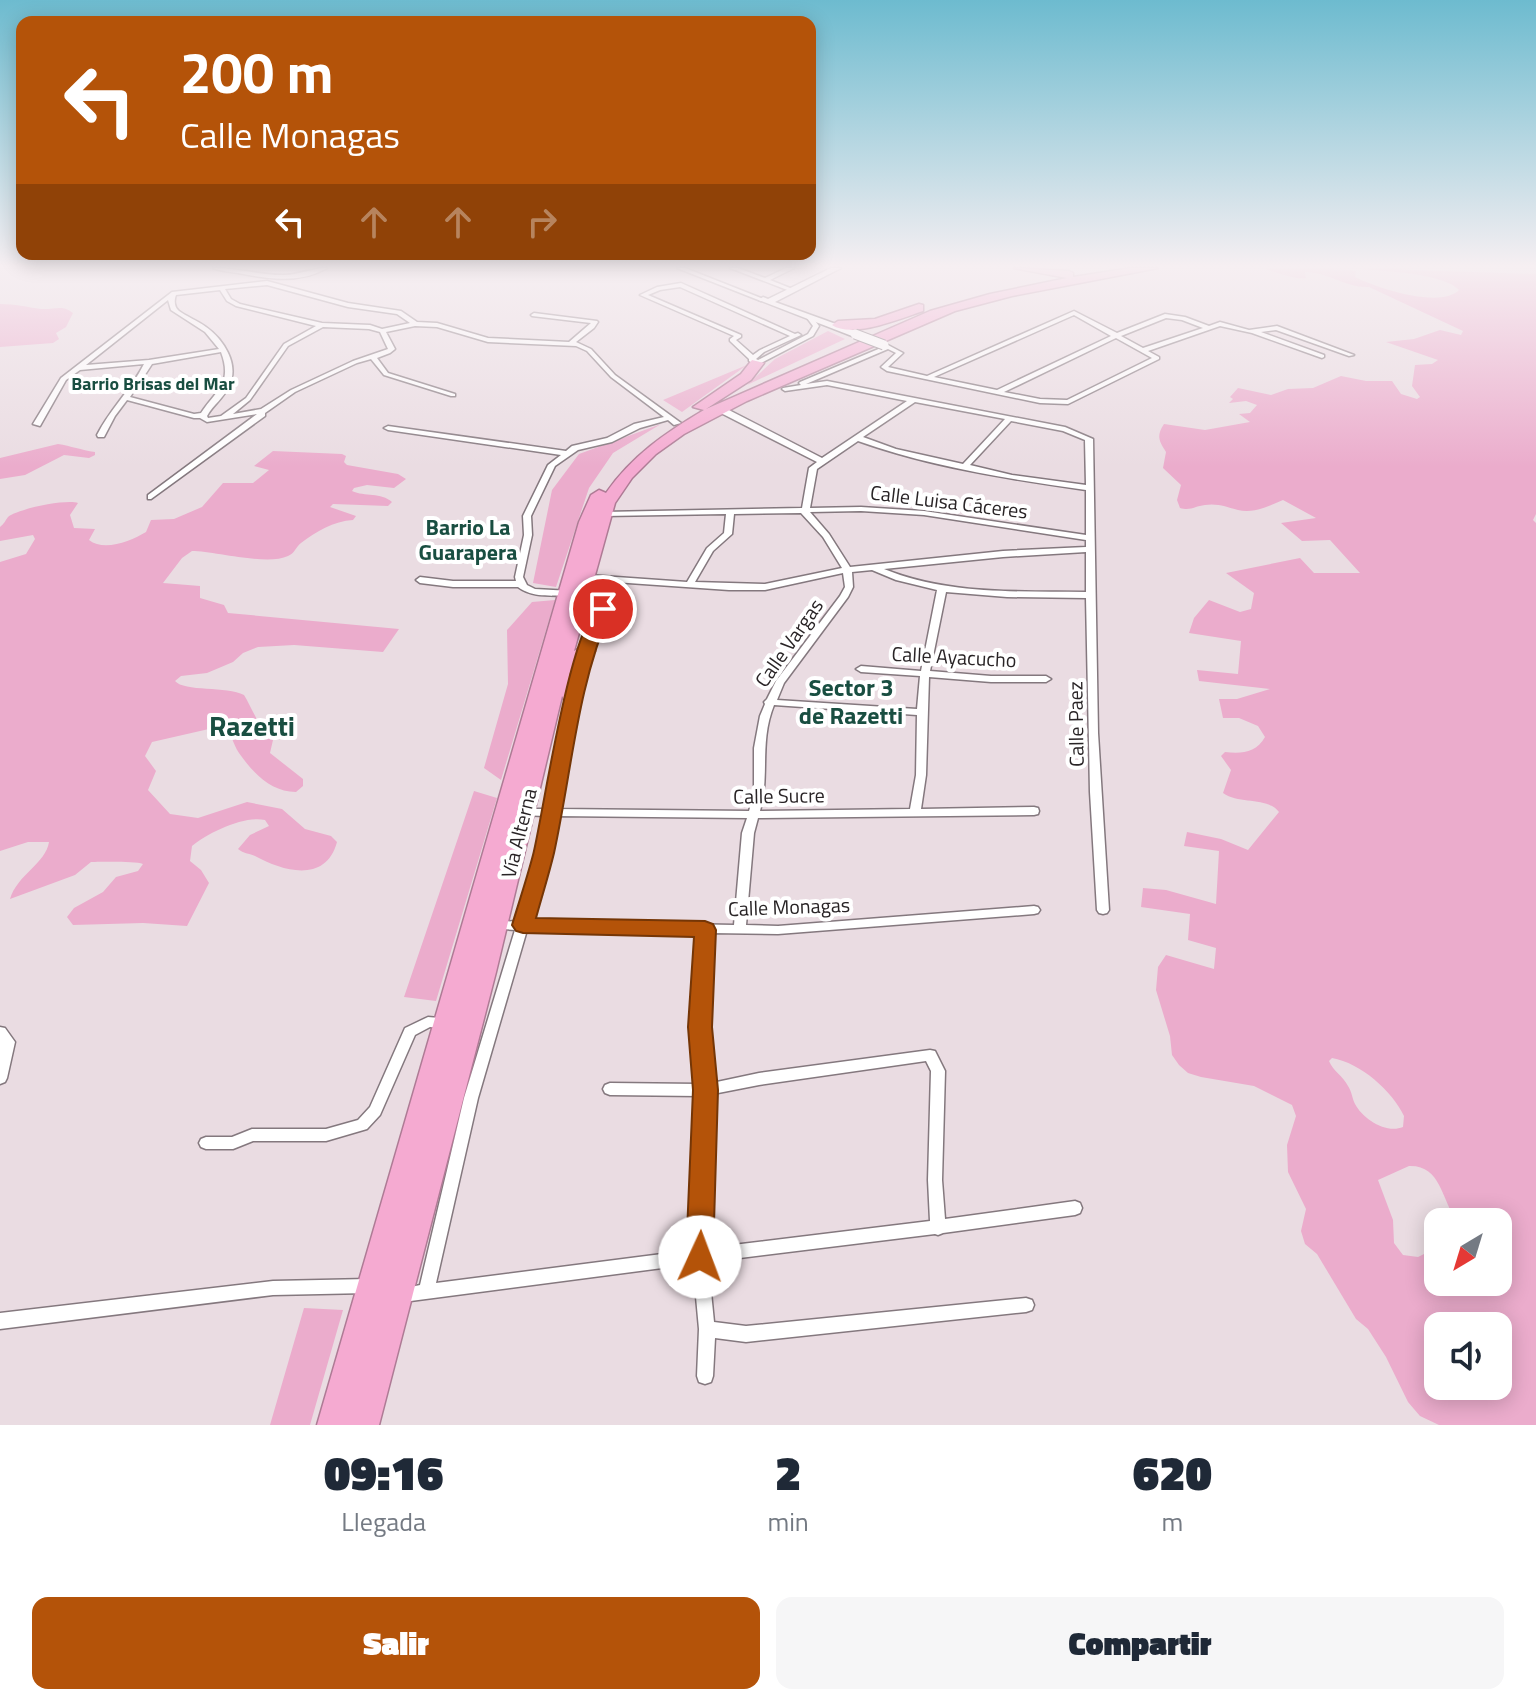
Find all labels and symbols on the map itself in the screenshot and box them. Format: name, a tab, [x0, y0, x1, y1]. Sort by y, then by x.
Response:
district label: Barrio Brisas del Mar	[71, 370, 235, 397]
street label: Calle Luisa Cáceres	[868, 476, 1030, 527]
district label: Barrio La Guarapera	[419, 510, 517, 569]
pin	[569, 575, 637, 643]
street label: Calle Vargas	[747, 592, 831, 693]
street label: Calle Ayacucho	[891, 638, 1017, 675]
district label: Sector 3 de Razetti	[799, 669, 903, 733]
street label: Calle Paez	[1059, 681, 1092, 767]
district label: Razetti	[209, 704, 295, 747]
street label: Calle Sucre	[733, 779, 825, 812]
street label: Vía Alterna	[492, 785, 545, 881]
street label: Calle Monagas	[727, 889, 851, 924]
north arrow	[1424, 1208, 1512, 1296]
position arrow	[658, 1215, 742, 1299]

